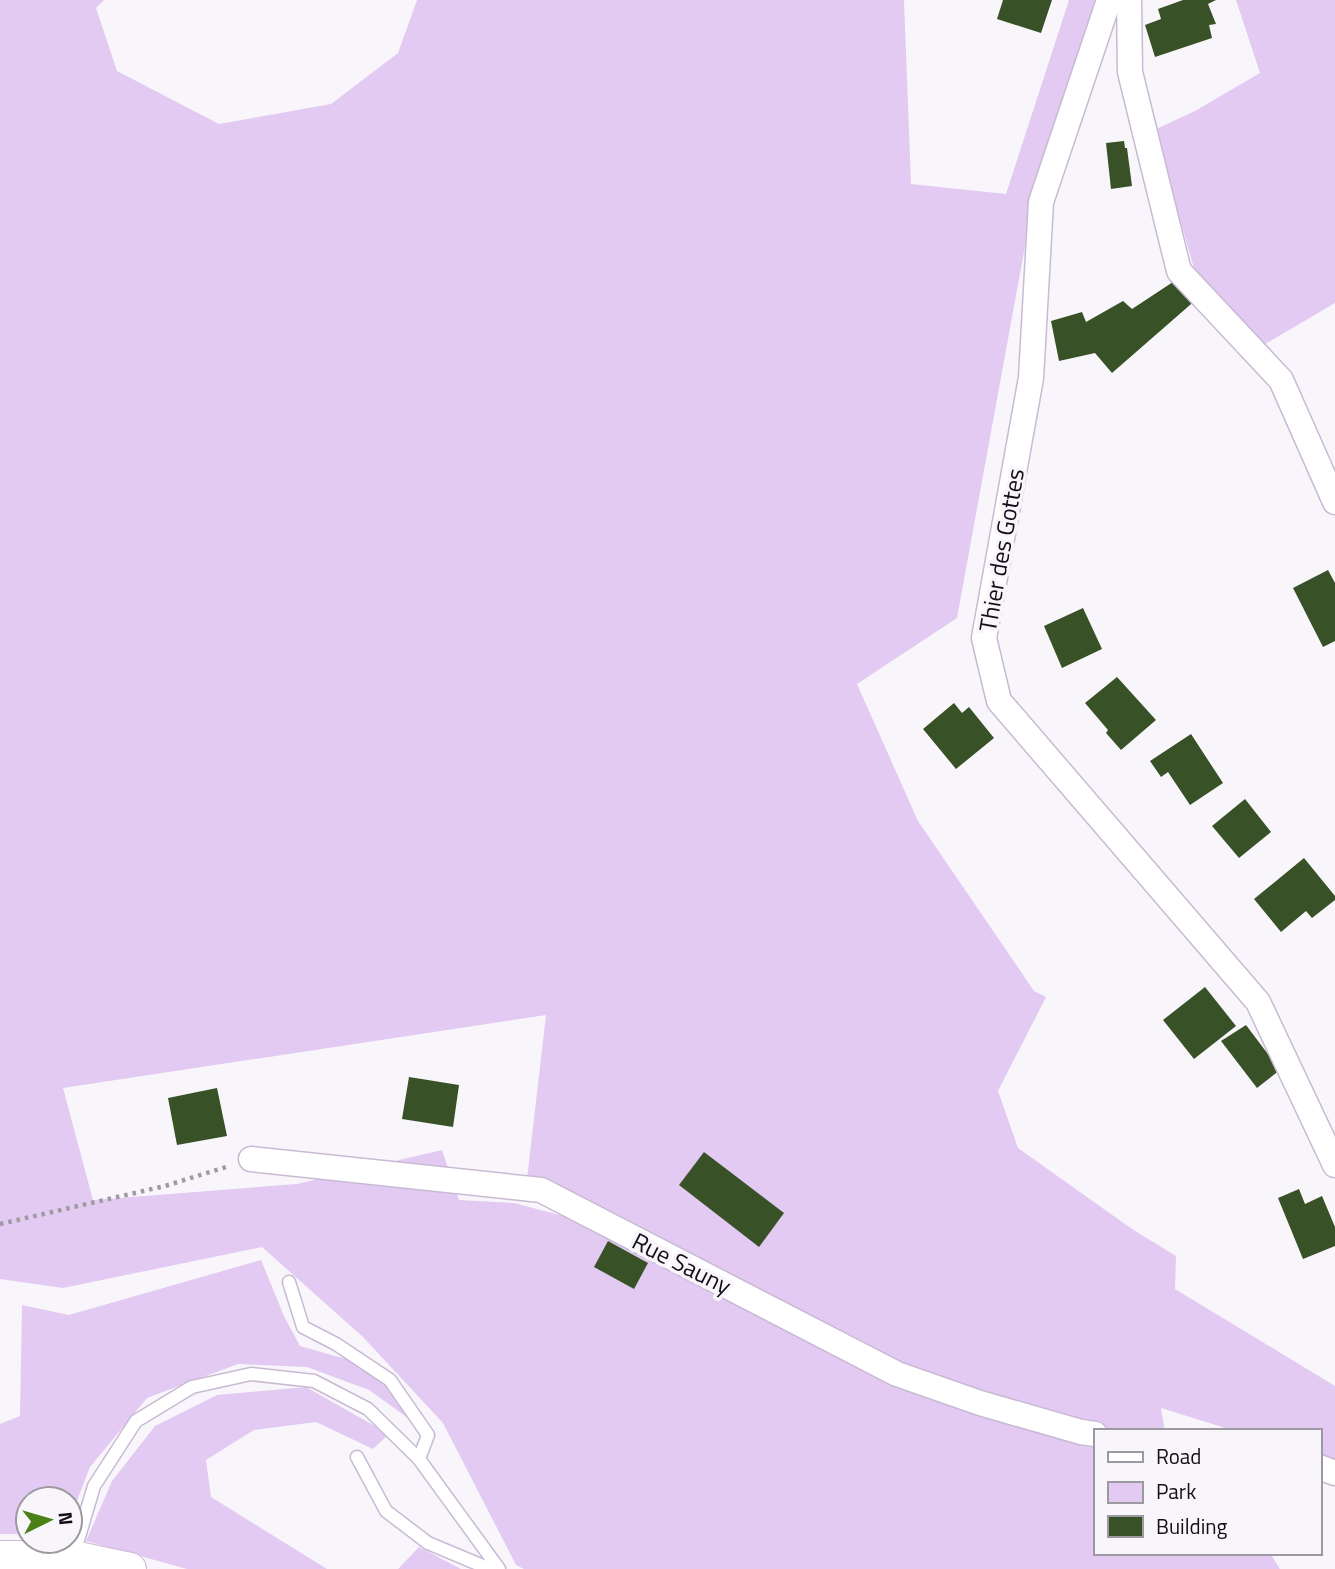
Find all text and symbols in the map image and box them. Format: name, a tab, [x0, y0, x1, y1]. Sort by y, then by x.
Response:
street label: Thier des Gottes	[969, 466, 1033, 634]
street label: Rue Sauny	[626, 1223, 738, 1304]
legend	[1094, 1429, 1321, 1555]
text: Road	[1156, 1440, 1201, 1472]
text: Park	[1156, 1475, 1196, 1507]
north arrow	[14, 1485, 84, 1555]
text: Building	[1156, 1510, 1228, 1542]
text: N	[51, 1511, 81, 1526]

